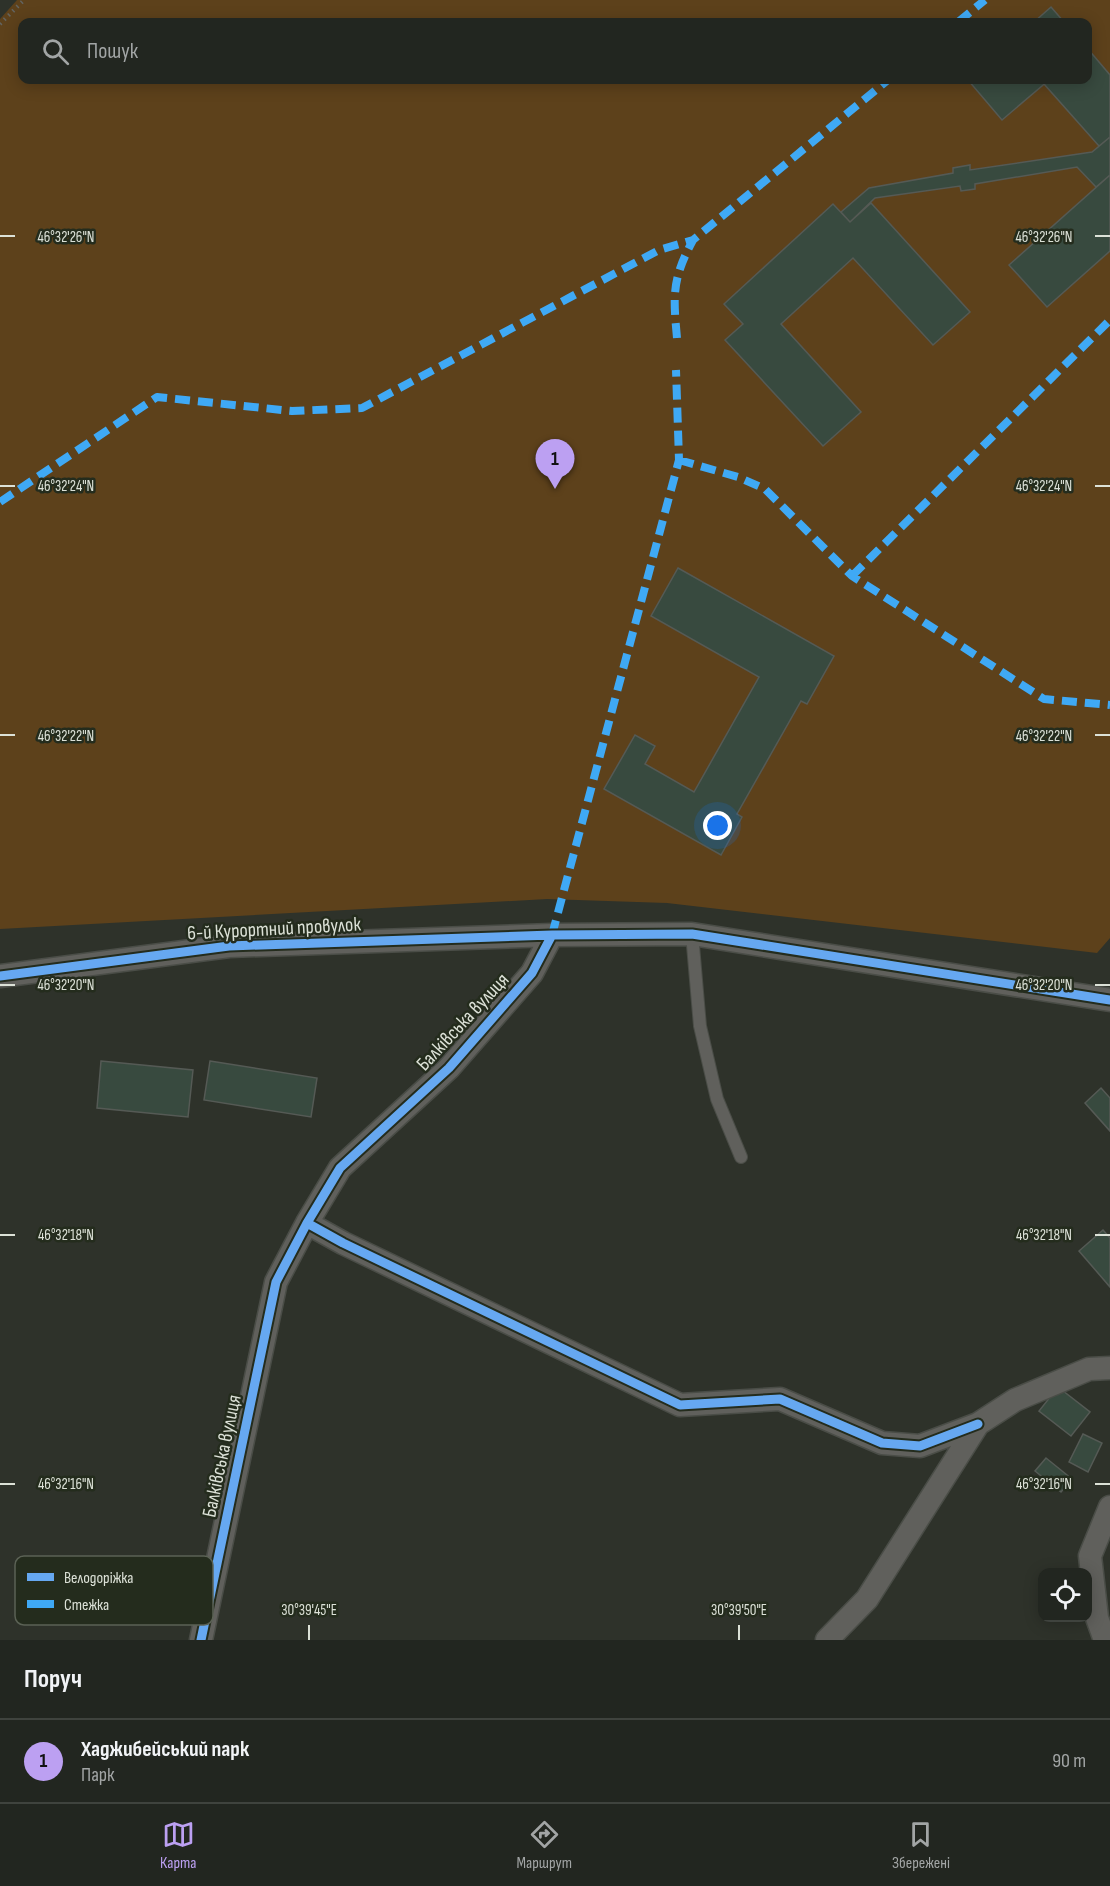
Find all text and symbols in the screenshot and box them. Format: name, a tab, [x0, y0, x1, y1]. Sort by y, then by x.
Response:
search box	[18, 18, 1092, 84]
icon: search	[39, 35, 72, 68]
text: Пошук	[87, 38, 138, 65]
text: 46°32'26"N	[38, 228, 94, 247]
text: 46°32'26"N	[1016, 228, 1072, 247]
pin: 1	[536, 440, 574, 489]
text: 46°32'24"N	[38, 477, 94, 496]
text: 46°32'24"N	[1016, 477, 1072, 496]
text: 46°32'22"N	[38, 727, 94, 746]
text: 46°32'22"N	[1016, 727, 1072, 746]
your location	[703, 811, 732, 840]
street label: 6-й Курортний провулок	[186, 912, 362, 946]
street label: Балківська вулиця	[412, 968, 514, 1076]
text: 46°32'20"N	[37, 976, 95, 995]
text: 46°32'20"N	[1015, 976, 1073, 995]
text: 46°32'18"N	[38, 1226, 94, 1245]
text: 46°32'18"N	[1016, 1226, 1072, 1245]
street label: Балківська вулиця	[197, 1392, 247, 1520]
text: 46°32'16"N	[38, 1475, 94, 1494]
text: 46°32'16"N	[1016, 1475, 1072, 1494]
legend	[15, 1556, 213, 1625]
map controls	[1038, 1568, 1092, 1622]
button: locate	[1038, 1568, 1092, 1622]
text: Велодоріжка	[64, 1569, 133, 1588]
text: Стежка	[64, 1596, 109, 1615]
text: 30°39'45"E	[281, 1601, 337, 1620]
text: 30°39'50"E	[711, 1601, 767, 1620]
text: Поруч	[24, 1664, 82, 1695]
text: Хаджибейський парк	[81, 1736, 249, 1763]
text: 1	[40, 1749, 47, 1773]
text: 90 m	[1052, 1749, 1086, 1773]
text: Парк	[81, 1763, 115, 1787]
tab: Карта	[160, 1818, 196, 1873]
tab: Маршрут	[517, 1818, 572, 1873]
tab: Збережені	[892, 1818, 950, 1873]

